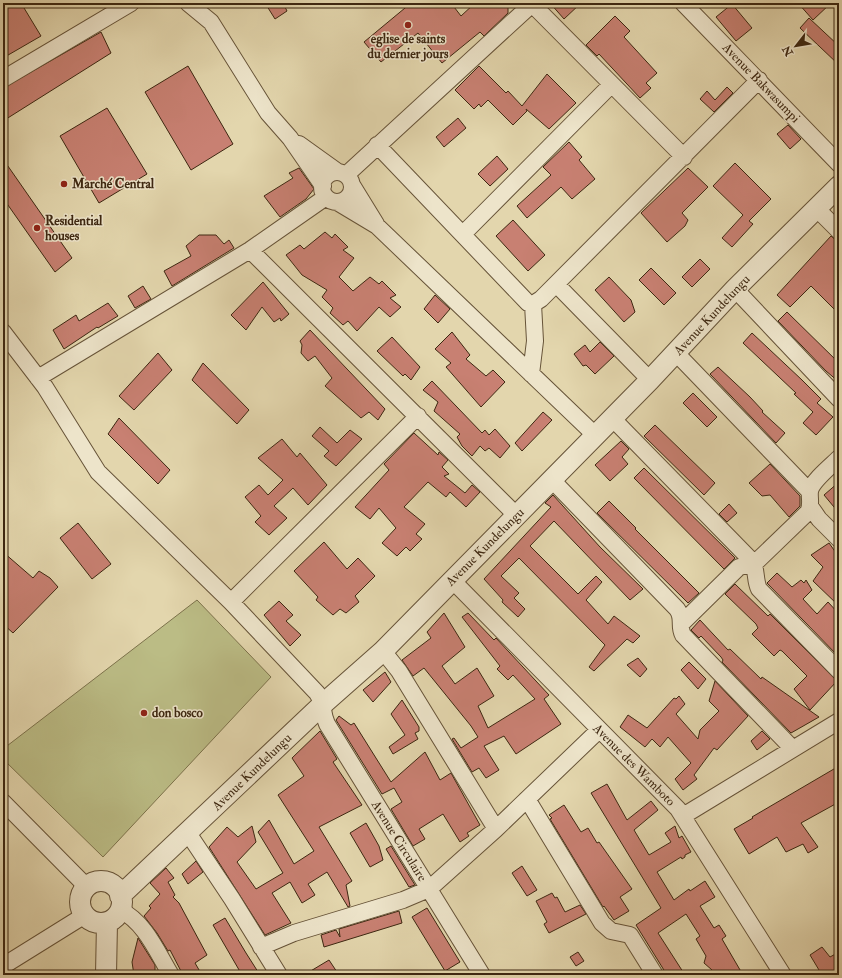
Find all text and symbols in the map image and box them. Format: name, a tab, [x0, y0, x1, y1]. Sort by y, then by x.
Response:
marker: eglise de saints du dernier jours	[403, 20, 413, 30]
north arrow	[776, 26, 816, 66]
place label: eglise de saints du dernier jours	[368, 31, 449, 62]
street label: Avenue Bakwasumpi	[717, 39, 804, 127]
text: N	[779, 42, 796, 59]
place label: Marché Central	[71, 176, 155, 192]
marker: Marché Central	[59, 179, 69, 189]
place label: Residential houses	[45, 213, 103, 244]
marker: Residential houses	[32, 223, 42, 233]
street label: Avenue Kundelungu	[670, 271, 754, 359]
street label: Avenue Kundelungu	[442, 504, 528, 590]
place label: don bosco	[152, 705, 203, 721]
marker: don bosco	[139, 708, 149, 718]
street label: Avenue des Wamboto	[589, 720, 679, 810]
street label: Avenue Kundelungu	[208, 730, 295, 815]
street label: Avenue Circulaire	[367, 797, 431, 885]

